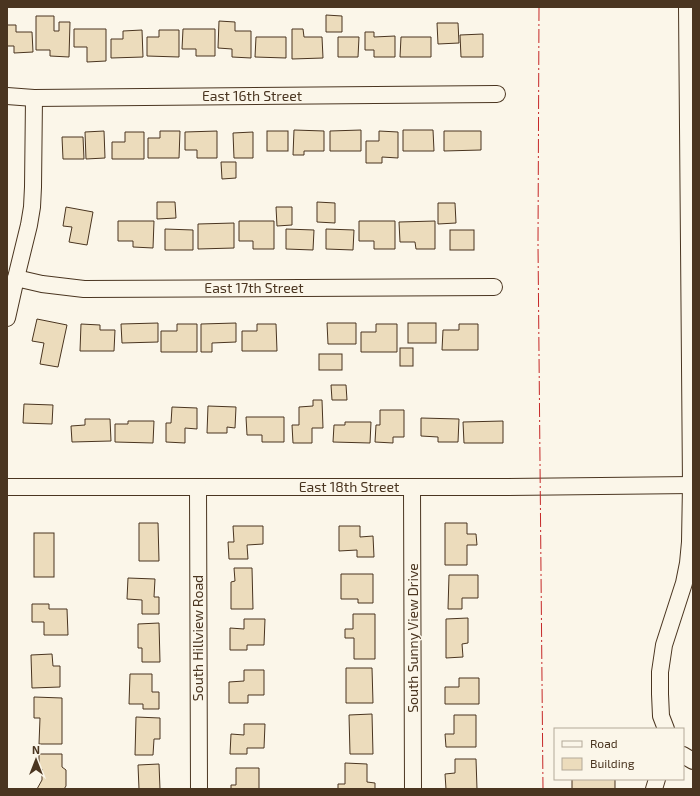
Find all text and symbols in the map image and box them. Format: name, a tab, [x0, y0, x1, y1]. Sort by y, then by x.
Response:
street label: East 16th Street	[202, 87, 302, 104]
street label: East 17th Street	[204, 279, 304, 296]
street label: East 18th Street	[299, 478, 399, 495]
street label: South Sunny View Drive	[404, 563, 421, 713]
street label: South Hillview Road	[189, 575, 206, 701]
legend	[554, 728, 684, 780]
text: Road	[590, 736, 618, 750]
north arrow	[16, 740, 56, 780]
text: N	[32, 743, 40, 756]
text: Building	[590, 756, 635, 770]

